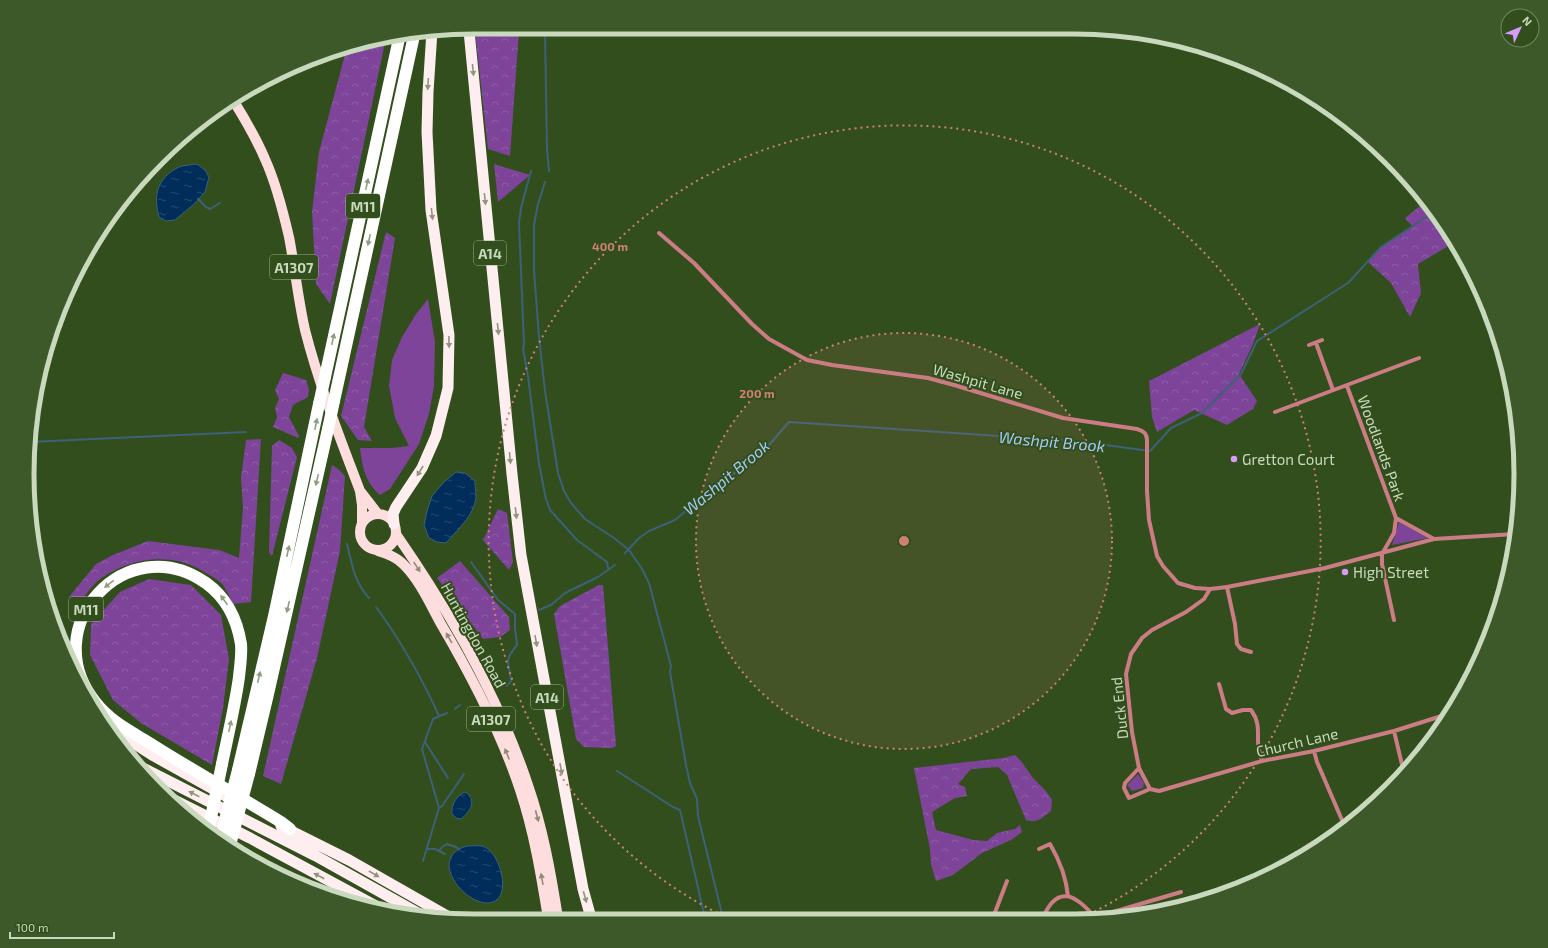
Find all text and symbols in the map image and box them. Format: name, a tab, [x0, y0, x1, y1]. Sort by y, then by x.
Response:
north arrow	[1500, 8, 1540, 48]
text: N	[1520, 13, 1535, 28]
one-way arrow	[469, 64, 476, 76]
one-way arrow	[425, 78, 432, 90]
one-way arrow	[365, 178, 371, 190]
one-way arrow	[482, 193, 488, 205]
road number: M11	[346, 194, 380, 218]
one-way arrow	[429, 208, 435, 220]
one-way arrow	[365, 234, 371, 246]
text: 400 m	[592, 239, 628, 253]
road number: A14	[474, 241, 506, 265]
road number: A1307	[270, 255, 318, 279]
one-way arrow	[494, 322, 501, 335]
one-way arrow	[331, 332, 337, 345]
one-way arrow	[446, 336, 453, 348]
street label: Washpit Lane	[931, 360, 1025, 402]
text: 200 m	[739, 386, 775, 400]
street label: Woodlands Park	[1355, 393, 1410, 504]
one-way arrow	[313, 417, 319, 430]
water label: Washpit Brook	[998, 427, 1106, 455]
water label: Washpit Brook	[679, 435, 773, 519]
place label: Gretton Court	[1242, 450, 1335, 468]
one-way arrow	[507, 452, 514, 464]
marker: Gretton Court	[1229, 454, 1239, 464]
one-way arrow	[416, 466, 423, 477]
one-way arrow	[313, 474, 319, 487]
one-way arrow	[513, 507, 520, 519]
centre of rings	[897, 534, 911, 548]
one-way arrow	[286, 544, 292, 557]
one-way arrow	[414, 561, 421, 573]
place label: High Street	[1353, 563, 1429, 581]
marker: High Street	[1340, 567, 1350, 577]
street label: Huntingdon Road	[438, 579, 510, 691]
one-way arrow	[103, 580, 114, 588]
one-way arrow	[220, 595, 228, 606]
road number: M11	[69, 597, 103, 621]
one-way arrow	[284, 601, 290, 613]
one-way arrow	[446, 632, 453, 644]
one-way arrow	[533, 635, 539, 647]
one-way arrow	[257, 671, 263, 684]
street label: Duck End	[1107, 676, 1131, 740]
road number: A14	[531, 685, 563, 709]
road number: A1307	[467, 707, 515, 731]
one-way arrow	[227, 720, 233, 732]
street label: Church Lane	[1254, 724, 1340, 760]
one-way arrow	[503, 748, 509, 760]
one-way arrow	[558, 763, 564, 775]
one-way arrow	[188, 791, 200, 798]
one-way arrow	[535, 810, 541, 822]
one-way arrow	[368, 870, 380, 877]
one-way arrow	[314, 872, 325, 879]
one-way arrow	[538, 873, 544, 885]
one-way arrow	[582, 891, 588, 903]
scale bar	[10, 914, 114, 940]
text: 100 m	[16, 920, 48, 934]

